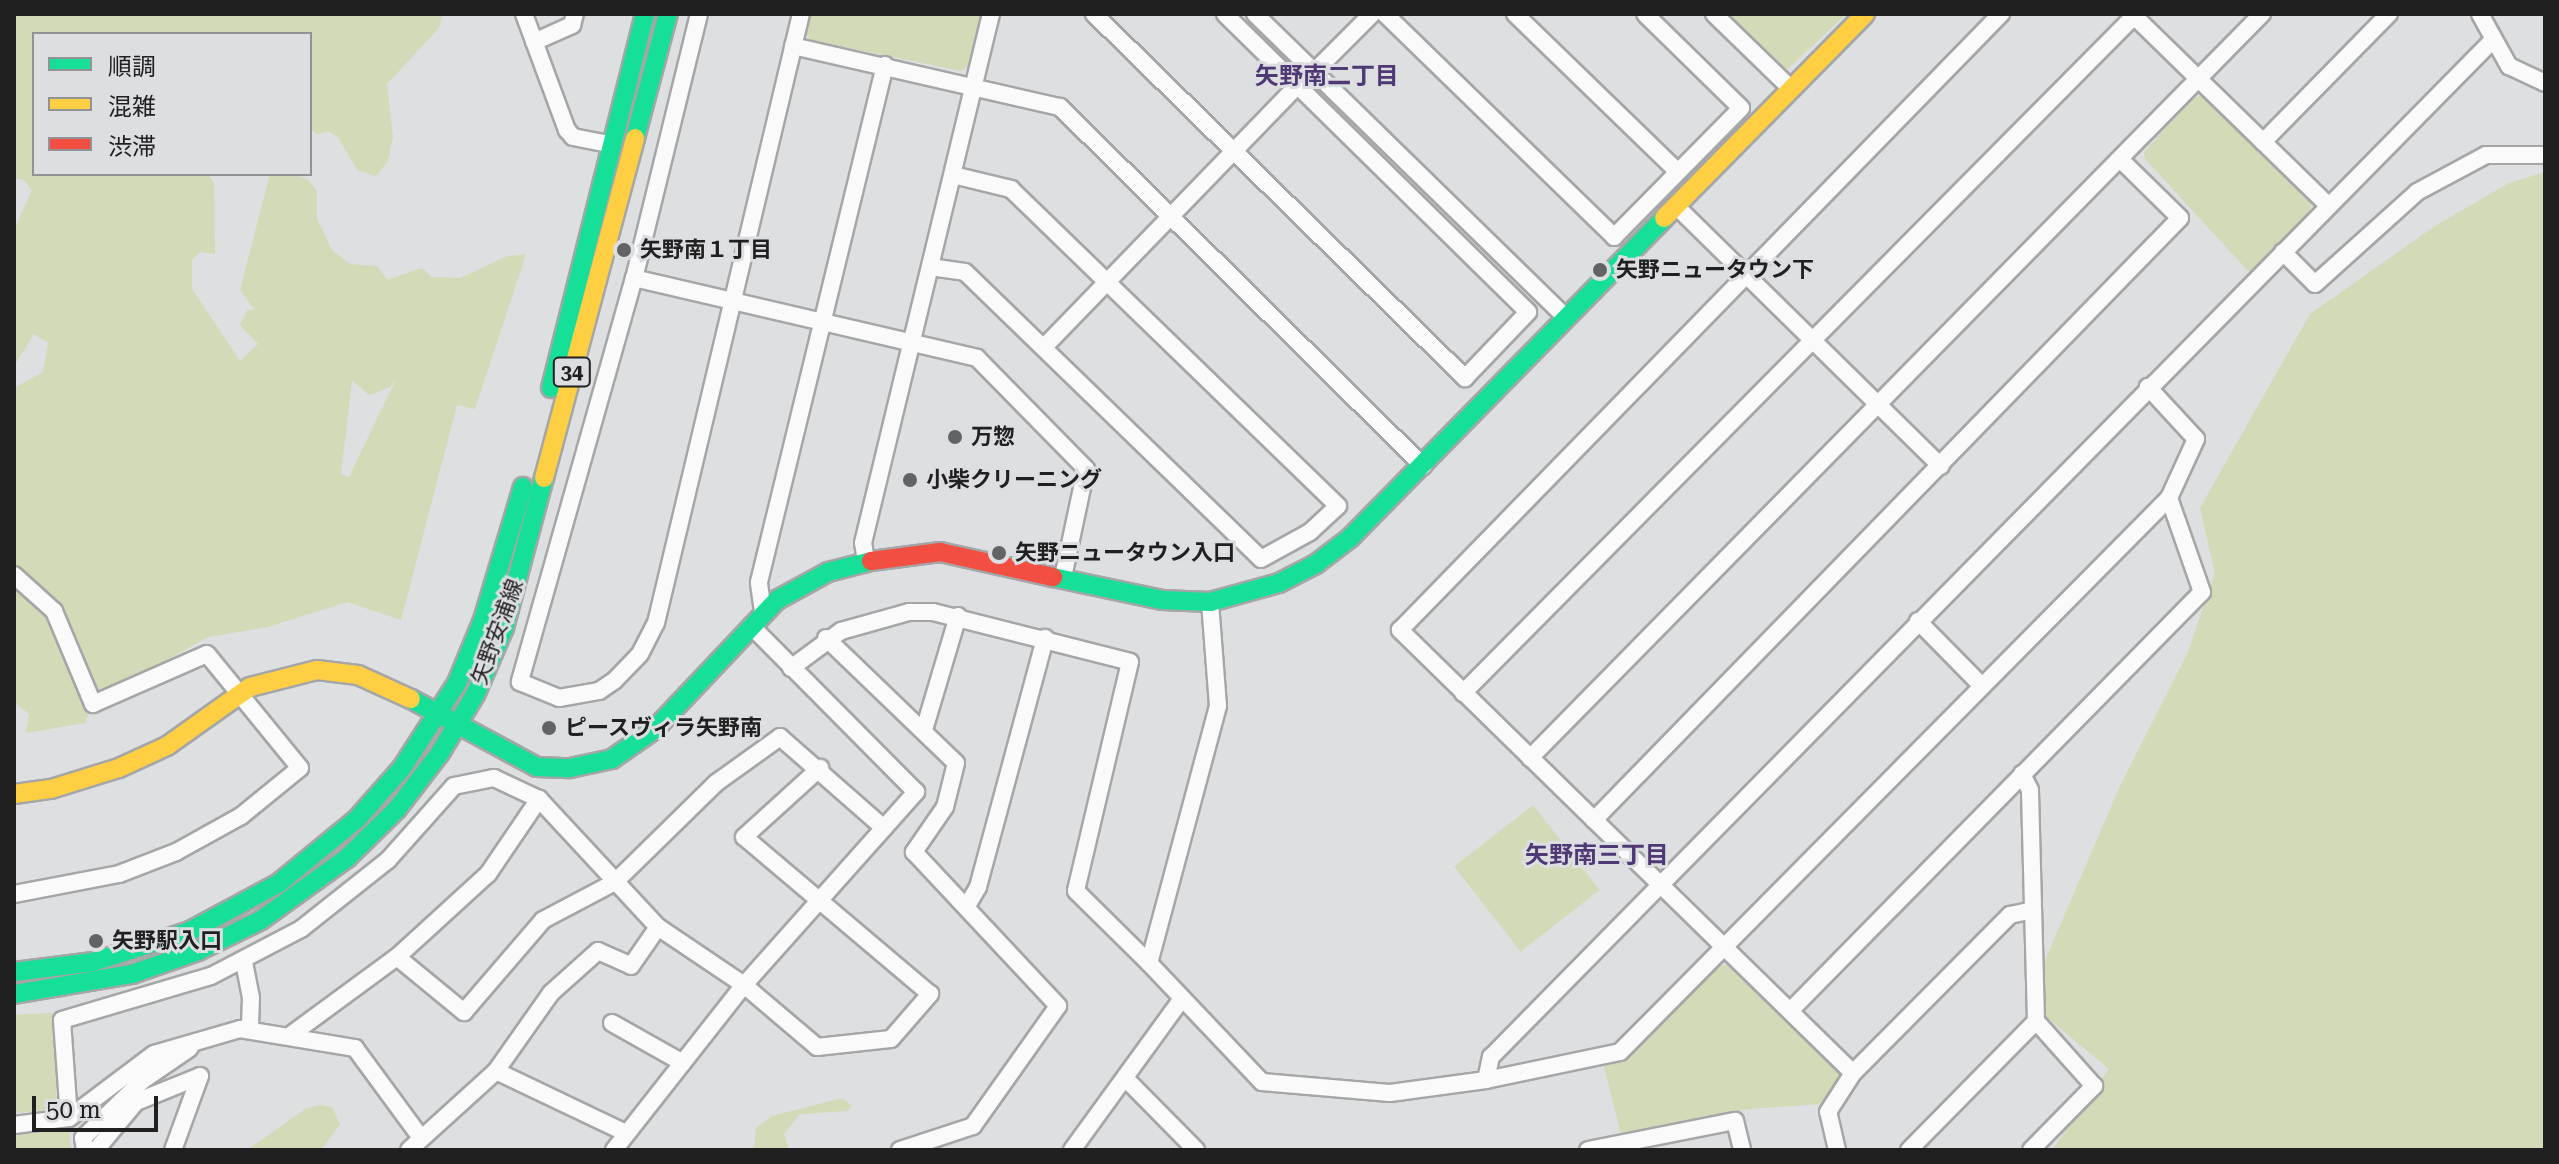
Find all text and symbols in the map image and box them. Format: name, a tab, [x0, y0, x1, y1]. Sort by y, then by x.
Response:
legend	[32, 32, 312, 176]
text: 順調	[108, 53, 156, 81]
district label: 矢野南二丁目	[1255, 63, 1399, 91]
text: 混雑	[108, 93, 156, 121]
text: 渋滞	[108, 133, 156, 161]
place label: 矢野南１丁目	[640, 237, 772, 263]
marker: 矢野南１丁目	[615, 241, 633, 259]
place label: 矢野ニュータウン下	[1616, 257, 1814, 283]
marker: 矢野ニュータウン下	[1591, 261, 1609, 279]
road number: 34	[552, 356, 592, 388]
place label: 万惣	[971, 424, 1015, 450]
marker: 万惣	[946, 428, 964, 446]
place label: 小柴クリーニング	[926, 467, 1102, 493]
marker: 小柴クリーニング	[901, 471, 919, 489]
place label: 矢野ニュータウン入口	[1015, 540, 1235, 566]
marker: 矢野ニュータウン入口	[990, 544, 1008, 562]
street label: 矢野安浦線	[466, 576, 528, 688]
place label: ピースヴィラ矢野南	[565, 715, 763, 741]
marker: ピースヴィラ矢野南	[540, 719, 558, 737]
district label: 矢野南三丁目	[1525, 842, 1669, 870]
place label: 矢野駅入口	[112, 928, 222, 954]
marker: 矢野駅入口	[87, 932, 105, 950]
scale bar	[36, 1080, 162, 1130]
text: 50 m	[46, 1096, 101, 1124]

